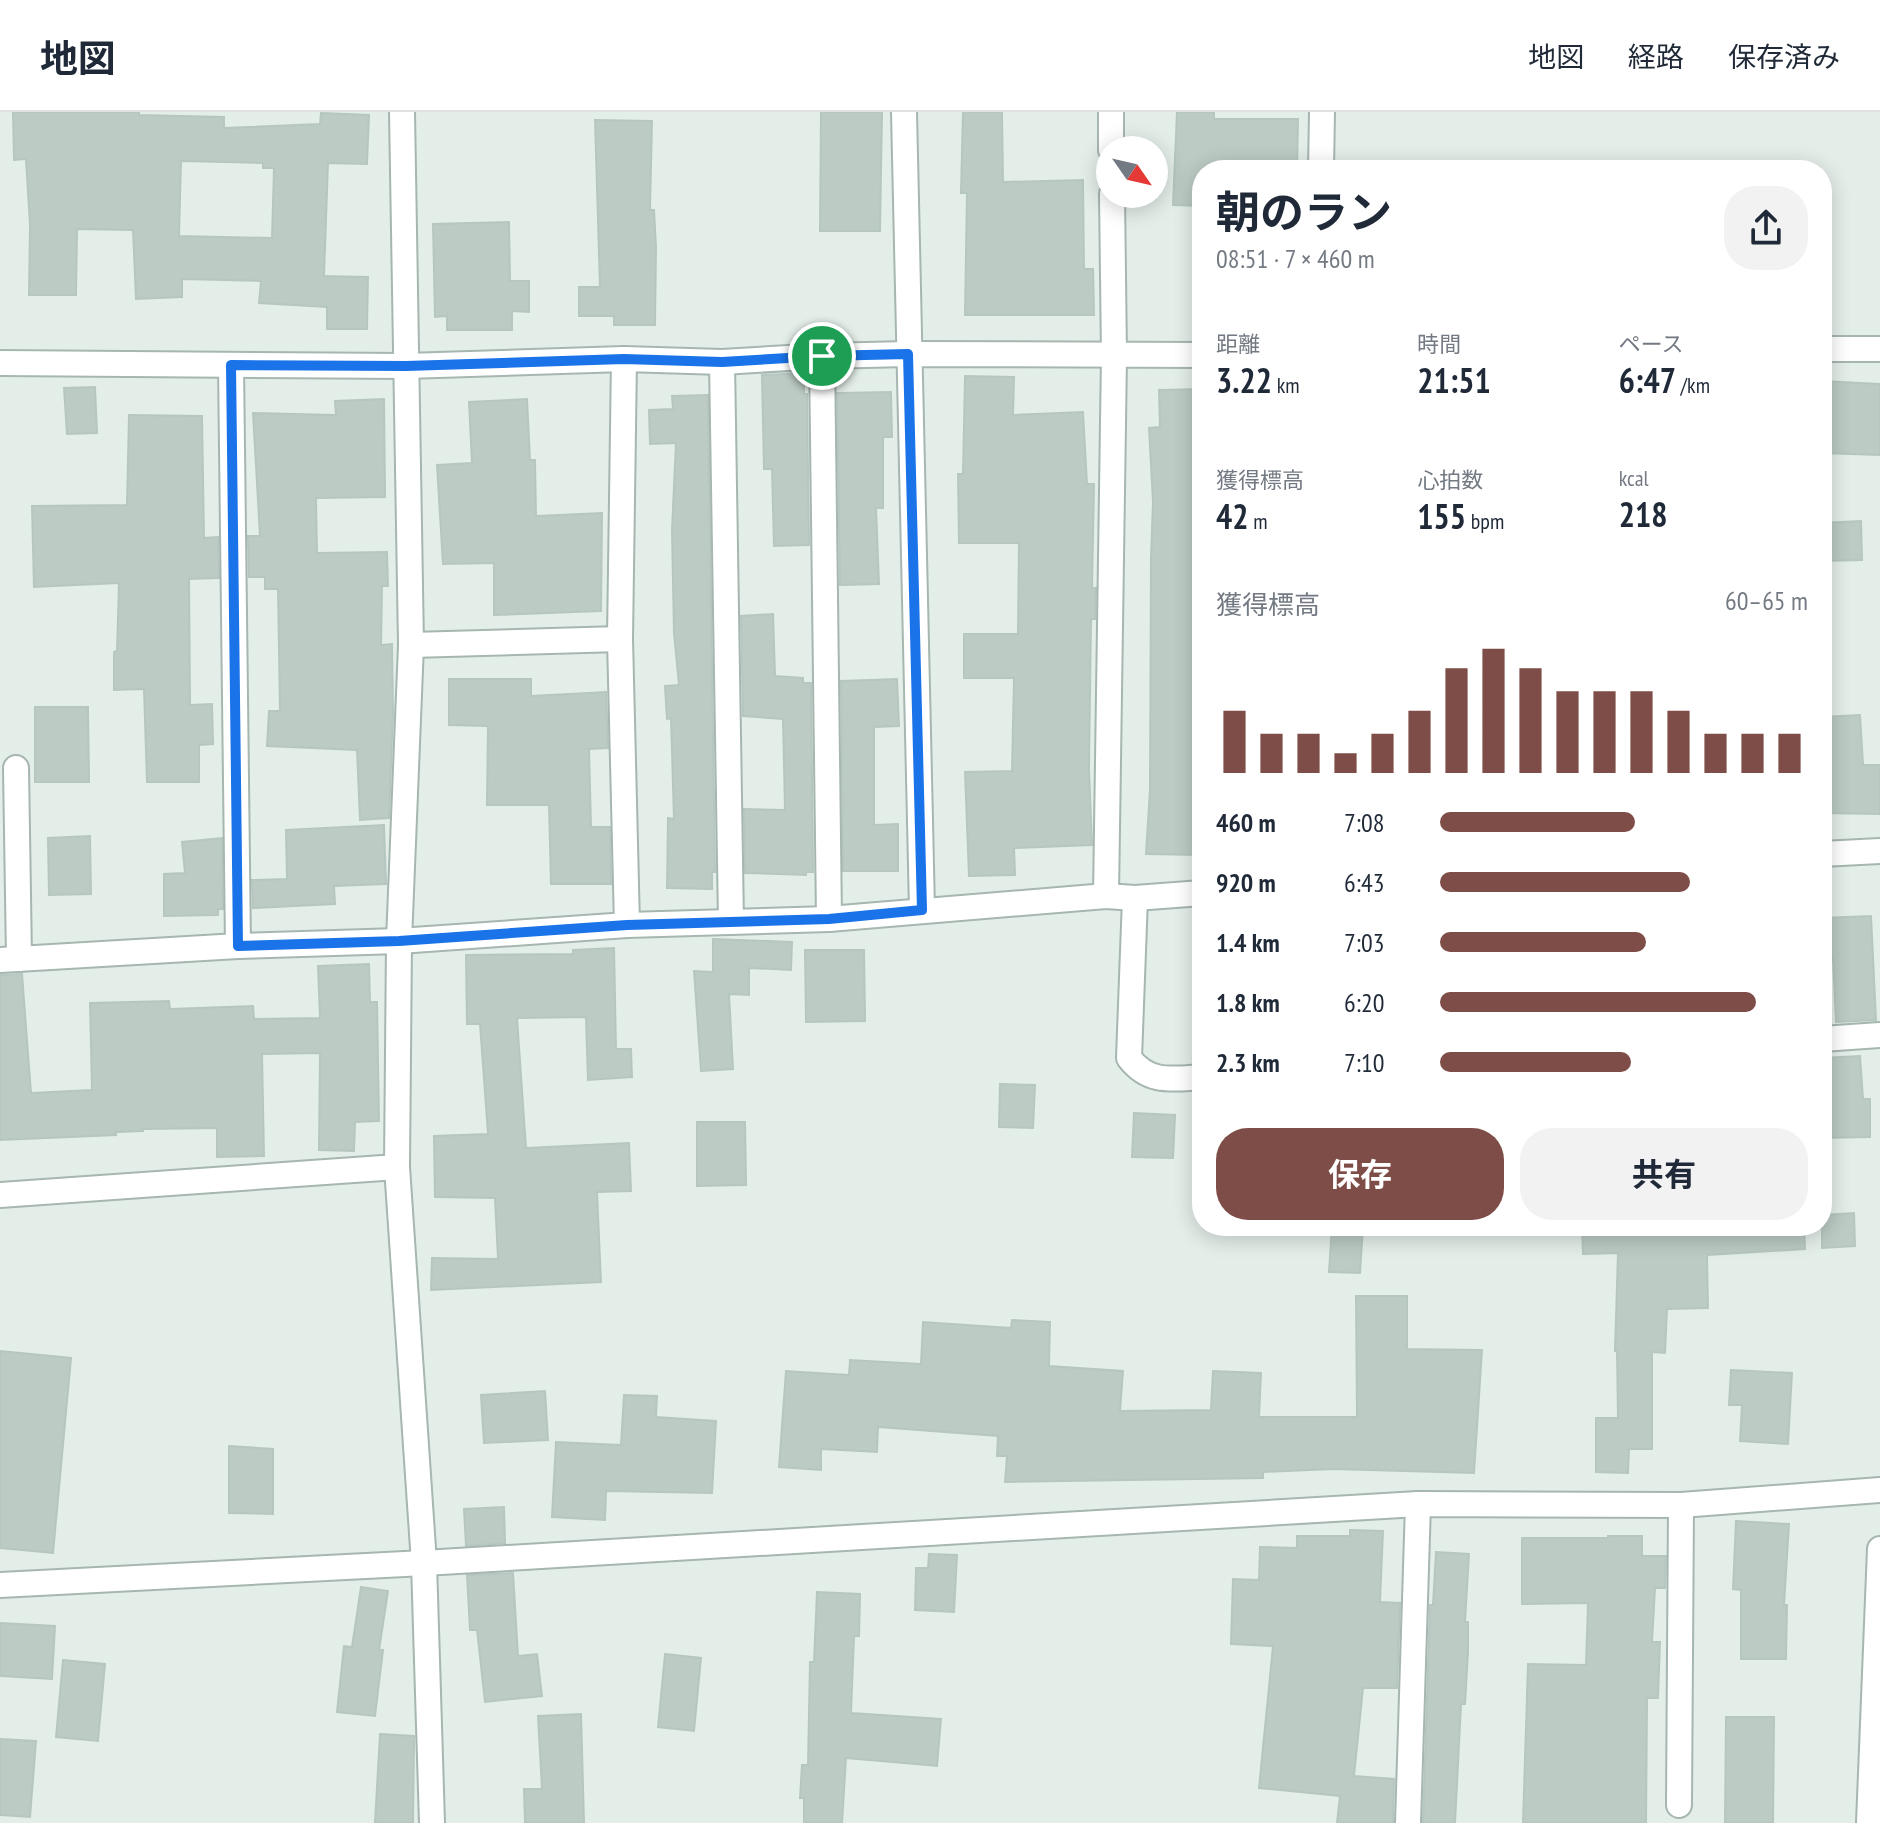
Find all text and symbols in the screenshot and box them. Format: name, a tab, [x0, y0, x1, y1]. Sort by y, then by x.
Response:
text: 地図	[40, 33, 116, 82]
text: 地図	[1528, 38, 1584, 75]
text: 経路	[1628, 38, 1684, 75]
text: 保存済み	[1728, 38, 1840, 75]
north arrow	[1096, 136, 1168, 208]
map controls	[1096, 136, 1168, 208]
text: 朝のラン	[1216, 183, 1392, 240]
button: share	[1724, 186, 1808, 270]
text: 08:51 · 7 × 460 m	[1216, 242, 1375, 275]
pin	[788, 322, 856, 390]
text: 距離	[1216, 330, 1260, 358]
text: 時間	[1417, 330, 1461, 358]
text: ペース	[1619, 330, 1684, 358]
icon: arrive	[800, 334, 844, 378]
text: 3.22	[1216, 358, 1272, 402]
text: 21:51	[1417, 358, 1491, 402]
text: 6:47	[1619, 358, 1676, 402]
text: km	[1272, 371, 1300, 399]
text: /km	[1676, 371, 1710, 399]
text: kcal	[1619, 464, 1649, 492]
text: 獲得標高	[1216, 466, 1304, 494]
text: 心拍数	[1417, 466, 1483, 494]
text: 218	[1619, 492, 1667, 536]
text: 42	[1216, 494, 1249, 538]
text: 155	[1417, 494, 1466, 538]
text: m	[1249, 507, 1268, 535]
text: bpm	[1466, 507, 1504, 535]
text: 60–65 m	[1725, 584, 1808, 617]
text: 獲得標高	[1216, 588, 1320, 621]
text: 460 m	[1216, 806, 1276, 839]
text: 7:08	[1344, 806, 1384, 839]
text: 920 m	[1216, 866, 1276, 899]
text: 6:43	[1344, 866, 1384, 899]
text: 1.4 km	[1216, 926, 1280, 959]
text: 7:03	[1344, 926, 1384, 959]
text: 1.8 km	[1216, 986, 1280, 1019]
text: 6:20	[1344, 986, 1384, 1019]
text: 2.3 km	[1216, 1046, 1280, 1079]
text: 7:10	[1344, 1046, 1384, 1079]
button: 保存	[1216, 1128, 1504, 1220]
button: 共有	[1520, 1128, 1808, 1220]

